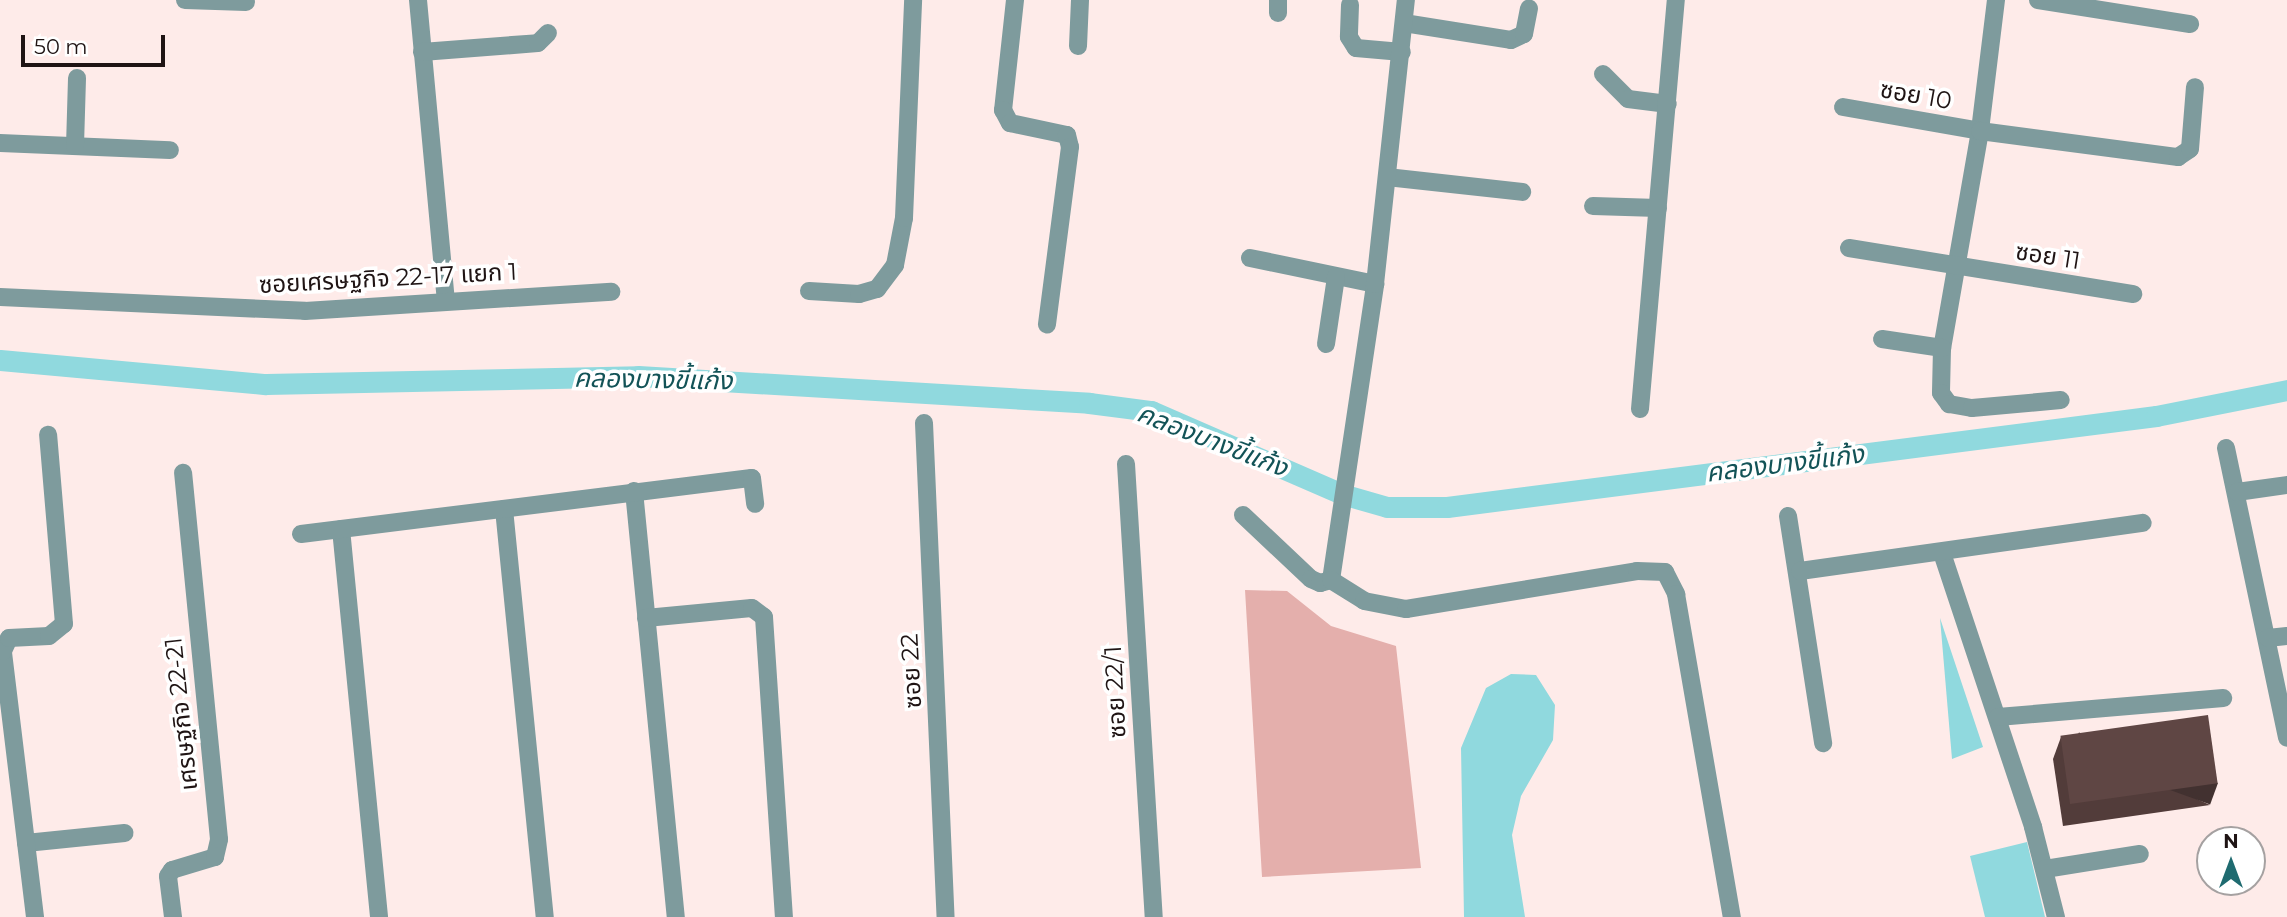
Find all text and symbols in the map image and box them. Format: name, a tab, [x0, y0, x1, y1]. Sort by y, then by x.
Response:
scale bar	[24, 21, 168, 65]
text: 50 m	[34, 34, 88, 59]
street label: ซอย 10	[1878, 75, 1954, 115]
street label: ซอย 11	[2014, 237, 2082, 275]
street label: ซอยเศรษฐกิจ 22-17 แยก 1	[258, 257, 518, 299]
water label: คลองบางขี้แก้ง	[574, 363, 732, 397]
water label: คลองบางขี้แก้ง	[1132, 398, 1292, 484]
water label: คลองบางขี้แก้ง	[1704, 439, 1866, 489]
street label: ซอย 22	[895, 633, 927, 709]
street label: เศรษฐกิจ 22-21	[159, 636, 203, 792]
street label: ซอย 22/1	[1098, 645, 1132, 739]
north arrow	[2196, 826, 2266, 896]
text: N	[2223, 830, 2239, 853]

